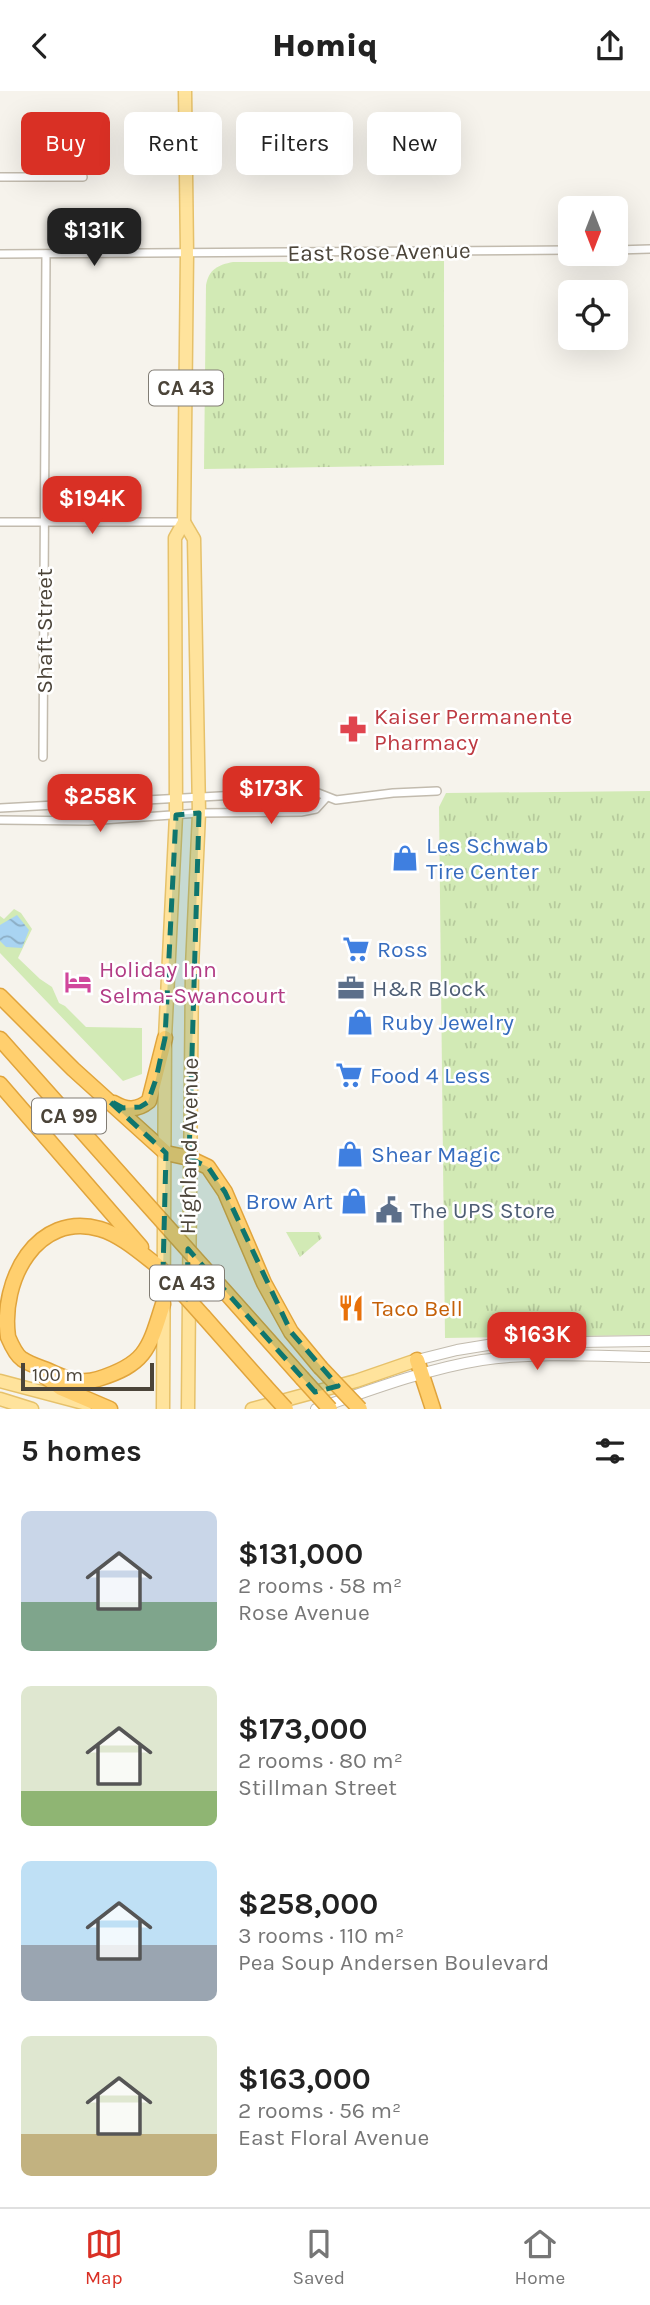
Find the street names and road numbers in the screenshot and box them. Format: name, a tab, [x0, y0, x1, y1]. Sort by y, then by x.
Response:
street label: East Rose Avenue	[287, 237, 471, 267]
road number: CA 43	[149, 371, 223, 405]
street label: Shaft Street	[31, 568, 58, 694]
street label: Highland Avenue	[174, 1057, 204, 1235]
road number: CA 99	[32, 1098, 106, 1133]
road number: CA 43	[150, 1265, 224, 1301]

